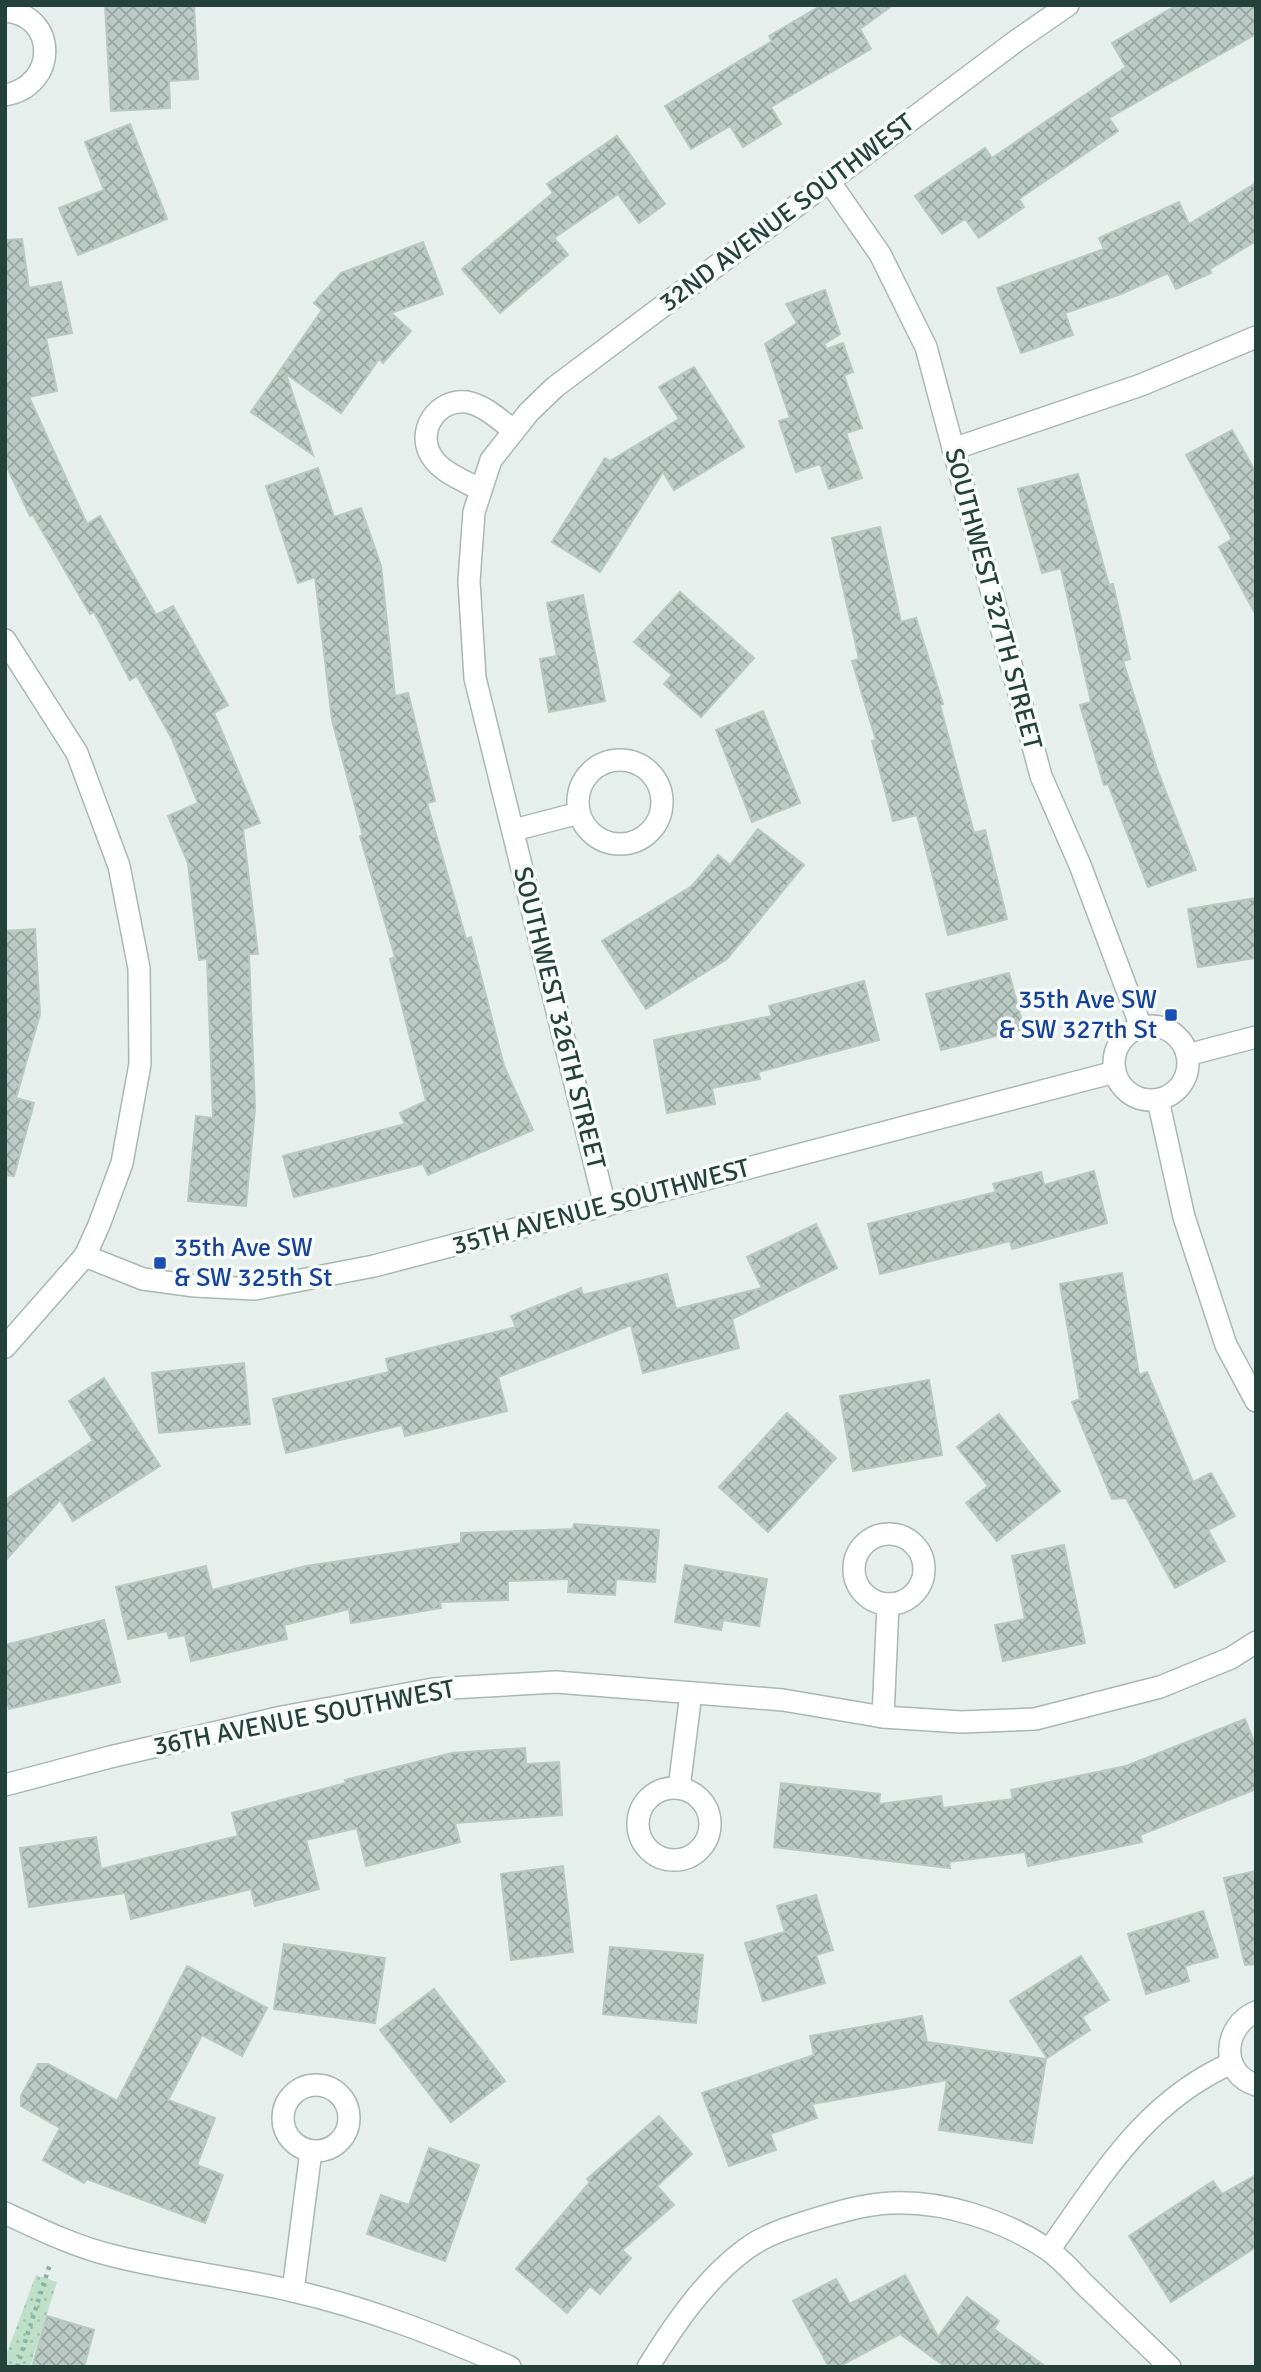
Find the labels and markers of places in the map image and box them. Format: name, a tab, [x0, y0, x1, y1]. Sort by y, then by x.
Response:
place label: 35th Ave SW & SW 327th St	[999, 984, 1157, 1046]
marker: 35th Ave SW & SW 327th St	[1163, 1007, 1179, 1023]
place label: 35th Ave SW & SW 325th St	[174, 1232, 332, 1294]
marker: 35th Ave SW & SW 325th St	[152, 1255, 168, 1271]

